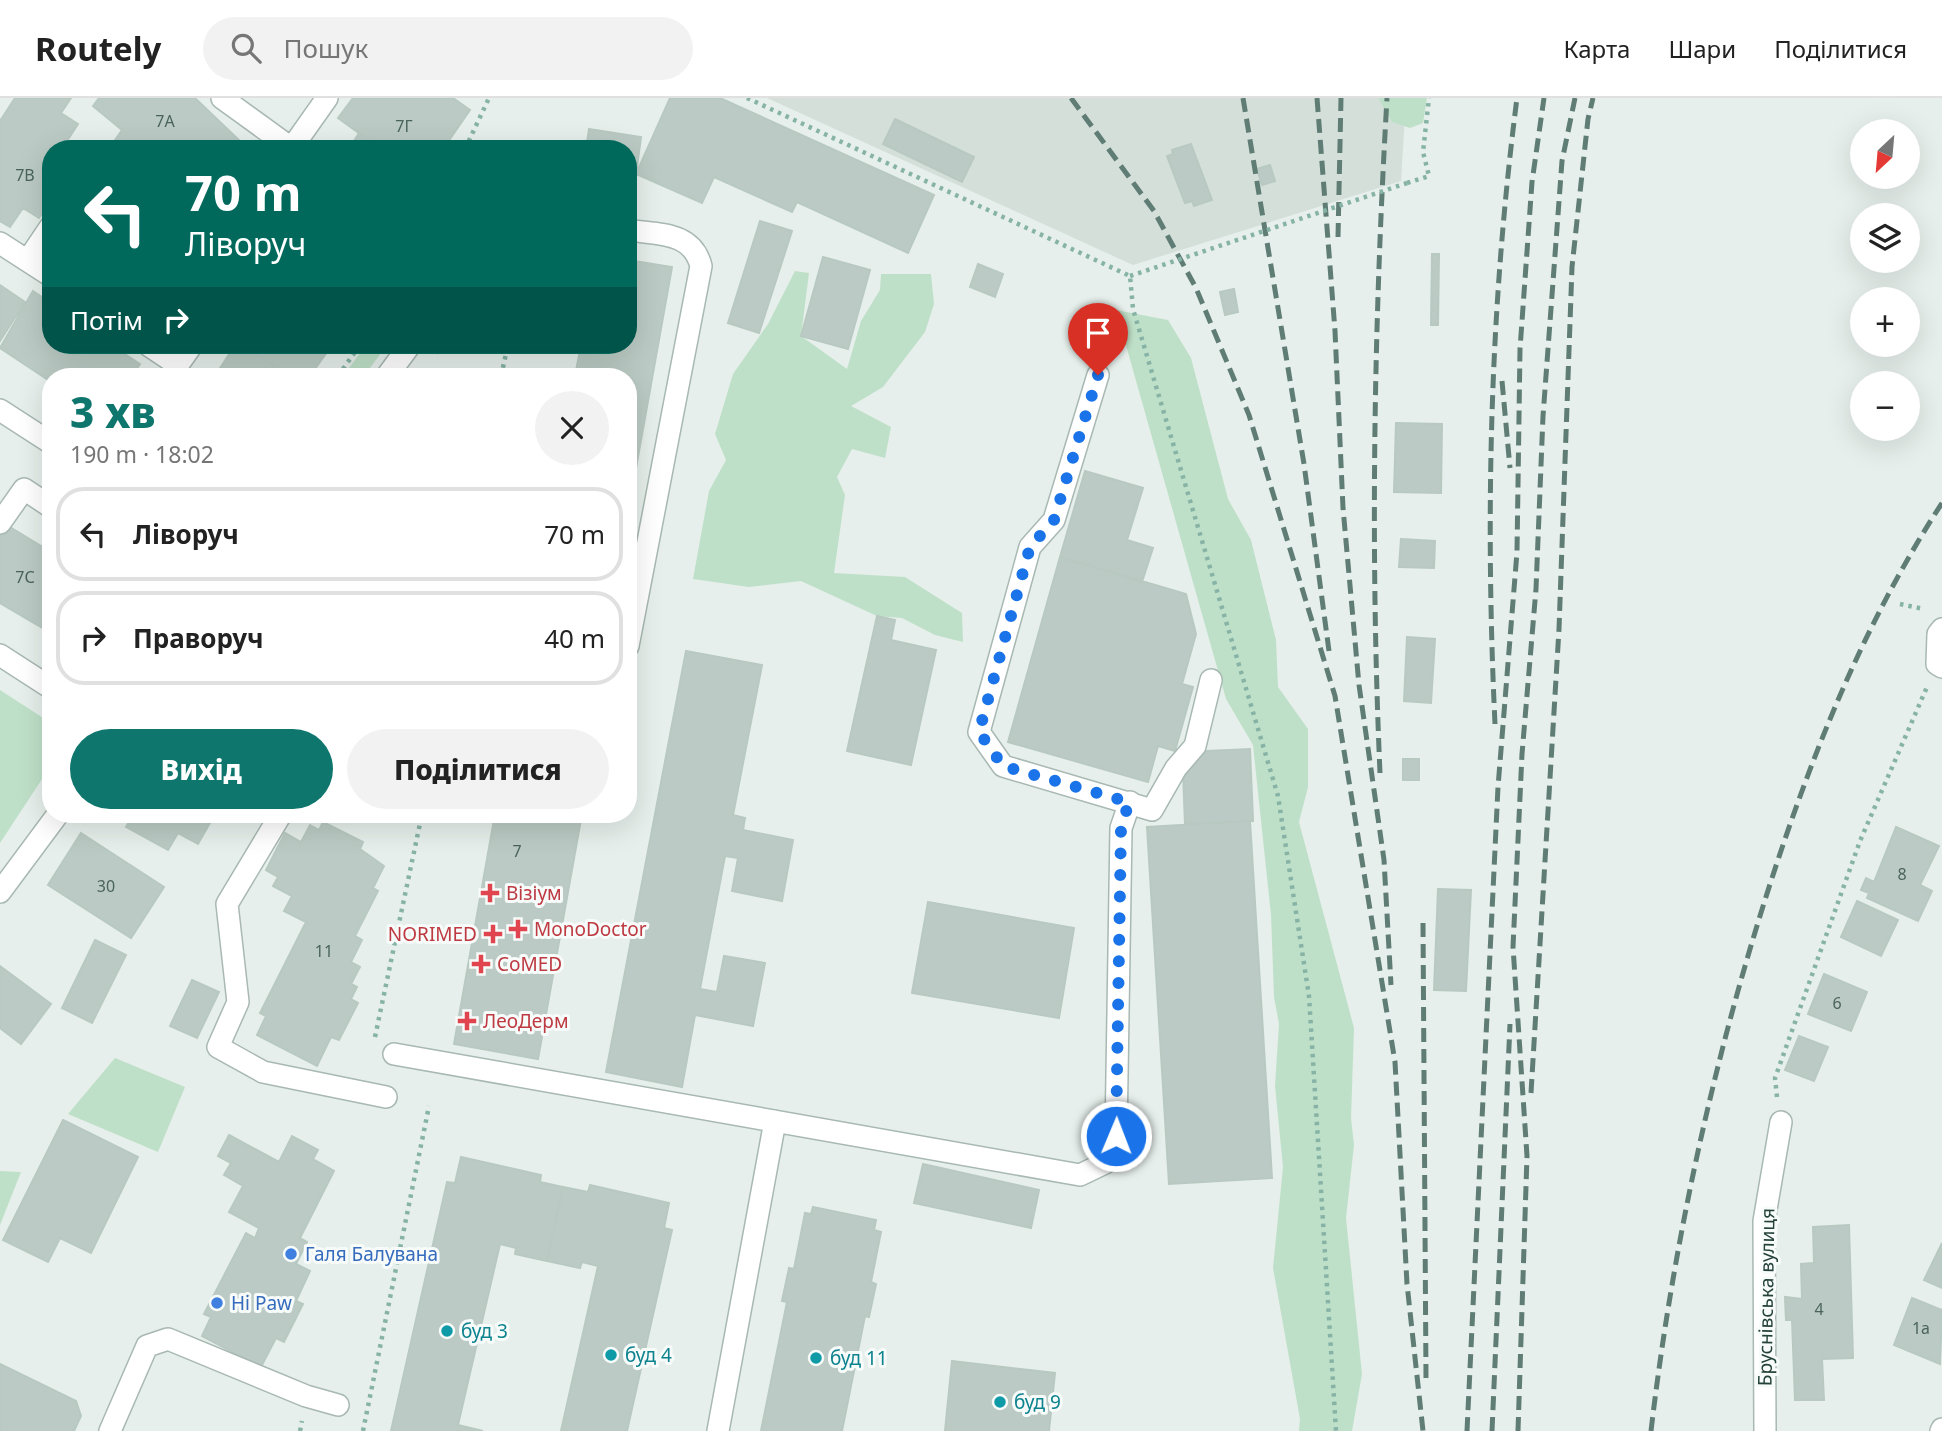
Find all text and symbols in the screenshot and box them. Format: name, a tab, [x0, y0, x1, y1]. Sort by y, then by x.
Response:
search box	[203, 17, 693, 80]
text: Routely	[35, 26, 161, 71]
icon: search	[227, 29, 265, 67]
text: Пошук	[283, 30, 368, 66]
text: Карта	[1563, 32, 1630, 65]
text: Шари	[1668, 32, 1736, 65]
text: Поділитися	[1774, 32, 1907, 65]
house number: 7А	[155, 110, 175, 132]
house number: 7Г	[395, 115, 413, 137]
north arrow	[1850, 119, 1920, 189]
map controls	[1850, 119, 1920, 441]
text: 70 m	[185, 159, 302, 225]
house number: 7В	[15, 164, 35, 186]
icon: left	[70, 168, 161, 259]
button: layers	[1850, 203, 1920, 273]
text: Ліворуч	[185, 222, 306, 265]
button: +	[1850, 287, 1920, 357]
icon: right	[157, 301, 195, 339]
text: Потім	[70, 302, 143, 338]
pin	[1068, 303, 1128, 375]
icon: arrive	[1079, 314, 1117, 352]
button: −	[1850, 371, 1920, 441]
text: 3 хв	[70, 383, 156, 440]
button: close	[535, 391, 609, 465]
text: 190 m · 18:02	[70, 438, 214, 470]
icon: left	[74, 515, 112, 553]
text: Ліворуч	[133, 516, 239, 552]
text: 70 m	[544, 516, 605, 552]
house number: 7С	[15, 566, 35, 588]
icon: right	[74, 619, 112, 657]
text: Праворуч	[133, 620, 264, 656]
text: 40 m	[544, 620, 605, 656]
button: Вихід	[70, 729, 333, 809]
button: Поділитися	[347, 729, 609, 809]
house number: 7	[512, 840, 522, 862]
house number: 8	[1897, 863, 1907, 885]
house number: 30	[97, 875, 115, 897]
place label: Візіум	[506, 880, 562, 906]
marker: Візіум	[480, 883, 500, 903]
place label: MonoDoctor	[534, 916, 647, 942]
marker: MonoDoctor	[508, 919, 528, 939]
place label: NORIMED	[388, 921, 477, 947]
marker: NORIMED	[483, 924, 503, 944]
house number: 11	[315, 940, 333, 962]
place label: CoMED	[497, 951, 562, 977]
marker: CoMED	[471, 954, 491, 974]
house number: 6	[1832, 992, 1842, 1014]
place label: ЛеоДерм	[483, 1008, 568, 1034]
marker: ЛеоДерм	[457, 1011, 477, 1031]
position arrow	[1079, 1099, 1153, 1173]
street label: Бруснівська вулиця	[1751, 1208, 1781, 1386]
place label: Галя Балувана	[305, 1241, 438, 1267]
marker: Галя Балувана	[283, 1246, 299, 1262]
place label: Hi Paw	[231, 1290, 292, 1316]
marker: Hi Paw	[209, 1295, 225, 1311]
house number: 4	[1814, 1298, 1824, 1320]
house number: 1а	[1912, 1317, 1930, 1339]
place label: буд 3	[461, 1318, 508, 1344]
marker: буд 3	[439, 1323, 455, 1339]
place label: буд 4	[625, 1342, 672, 1368]
place label: буд 11	[830, 1345, 888, 1371]
marker: буд 4	[603, 1347, 619, 1363]
marker: буд 11	[808, 1350, 824, 1366]
place label: буд 9	[1014, 1389, 1061, 1415]
marker: буд 9	[992, 1394, 1008, 1410]

